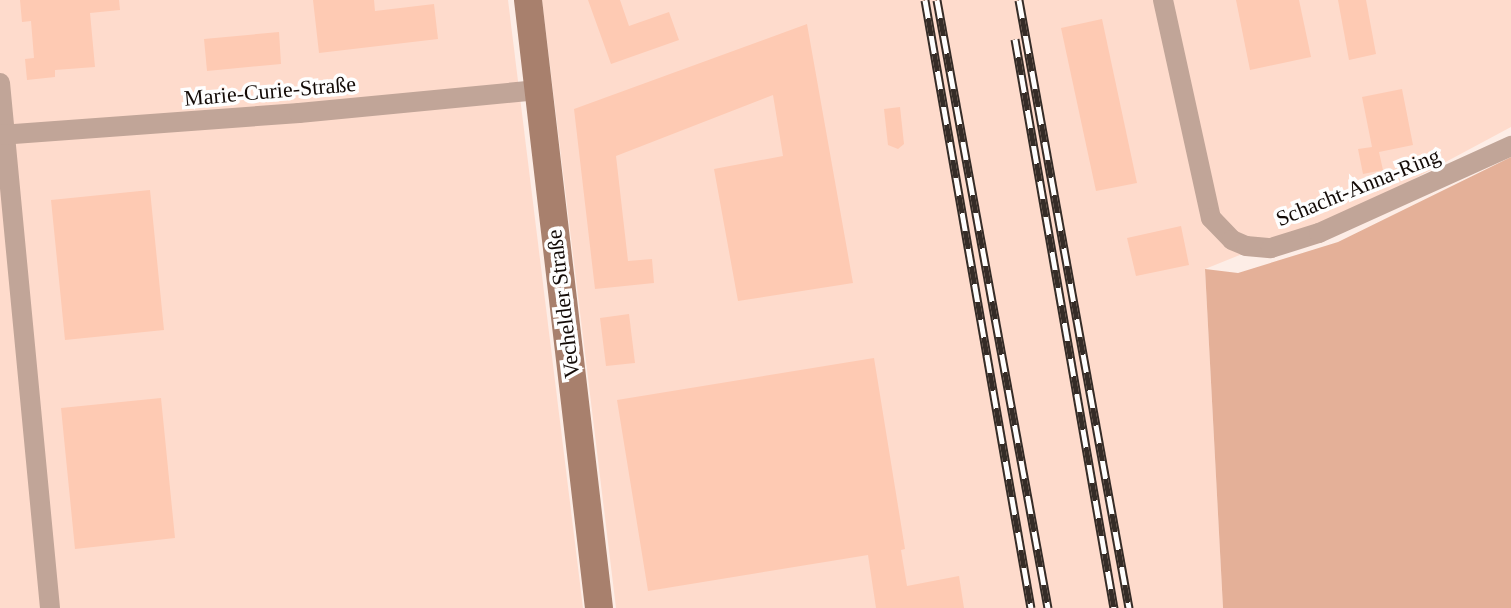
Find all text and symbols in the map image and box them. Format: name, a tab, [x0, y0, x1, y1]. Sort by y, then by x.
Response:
street label: Marie-Curie-Straße	[183, 70, 357, 112]
street label: Schacht-Anna-Ring	[1272, 142, 1444, 232]
street label: Vechelder Straße	[541, 228, 585, 380]

